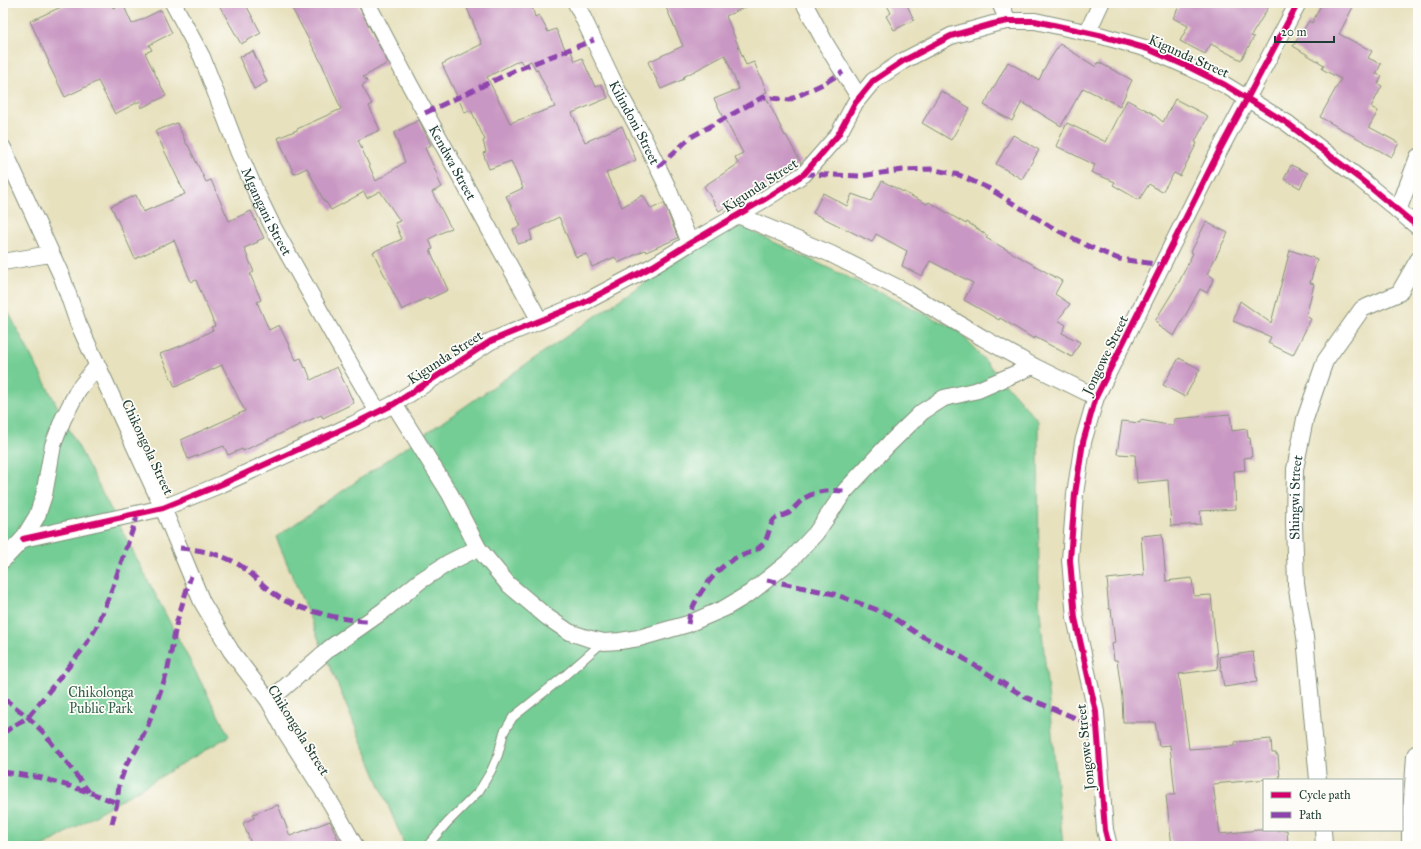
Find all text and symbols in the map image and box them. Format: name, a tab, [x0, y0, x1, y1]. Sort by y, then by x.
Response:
scale bar	[1275, 18, 1334, 44]
text: 20 m	[1281, 25, 1307, 39]
street label: Kigunda Street	[1146, 31, 1232, 82]
street label: Kilindoni Street	[605, 78, 663, 167]
street label: Kendwa Street	[425, 122, 480, 203]
street label: Kigunda Street	[719, 155, 801, 216]
street label: Mgangani Street	[237, 165, 295, 259]
street label: Jongowe Street	[1078, 313, 1133, 400]
street label: Kigunda Street	[404, 327, 486, 388]
street label: Chikongola Street	[118, 397, 177, 498]
street label: Shingwi Street	[1286, 454, 1307, 540]
street label: Chikongola Street	[264, 682, 333, 779]
park label: Chikolonga Public Park	[68, 684, 134, 717]
street label: Jongowe Street	[1073, 703, 1100, 793]
legend	[1263, 779, 1403, 831]
text: Cycle path	[1299, 788, 1351, 802]
text: Path	[1299, 808, 1322, 822]

